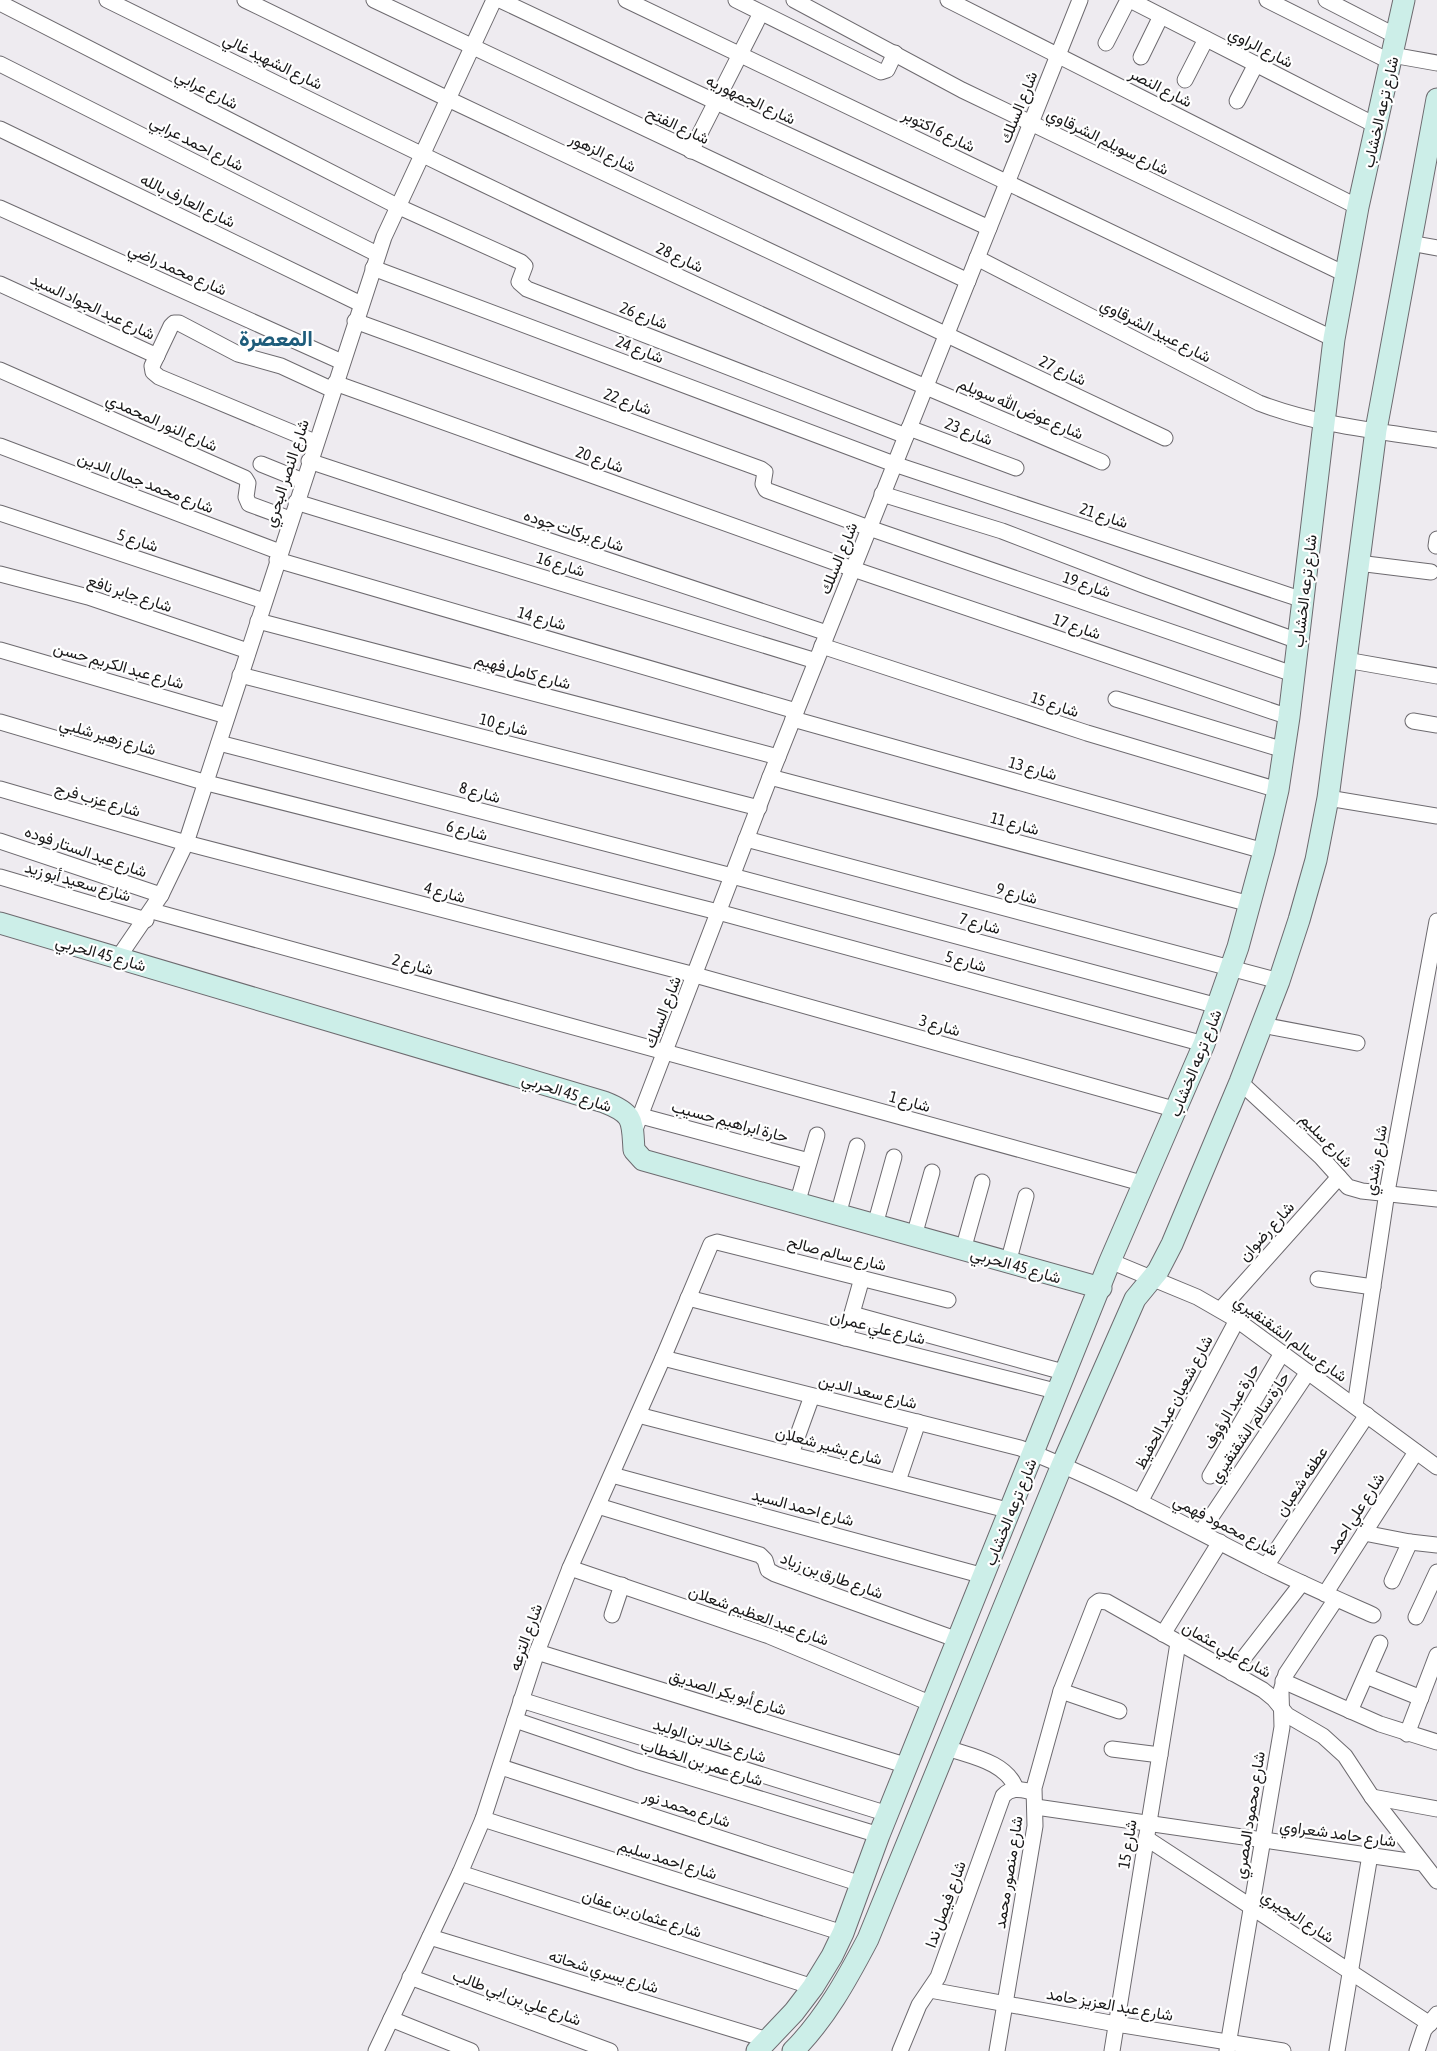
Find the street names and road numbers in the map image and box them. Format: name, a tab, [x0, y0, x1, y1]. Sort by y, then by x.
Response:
street label: شارع الراوي	[1224, 23, 1296, 75]
street label: شارع الشهيد غالي	[218, 29, 326, 97]
street label: شارع ترعه الخشاب	[1358, 54, 1405, 170]
street label: شارع النصر	[1124, 63, 1195, 113]
street label: شارع عرابي	[170, 66, 241, 117]
street label: شارع السلك	[995, 68, 1043, 147]
street label: شارع الجمهوريه	[702, 70, 799, 130]
street label: شارع الفتح	[642, 103, 712, 150]
street label: شارع 6 اكتوبر	[897, 104, 978, 158]
street label: شارع سويلم الشرقاوي	[1042, 104, 1172, 183]
street label: شارع احمد عرابي	[145, 112, 247, 179]
street label: شارع الزهور	[565, 128, 639, 178]
street label: شارع العارف بالله	[136, 169, 238, 233]
street label: شارع 28	[653, 238, 706, 278]
street label: شارع محمد راضي	[124, 239, 230, 303]
street label: شارع عبد الجواد السيد	[27, 269, 158, 345]
street label: شارع عبيد الشرقاوي	[1095, 294, 1214, 370]
street label: شارع 26	[617, 298, 670, 335]
street label: شارع 24	[613, 332, 666, 369]
street label: شارع 27	[1036, 351, 1089, 391]
street label: شارع عوض الله سويلم	[955, 373, 1086, 445]
street label: شارع 22	[601, 384, 654, 421]
street label: شارع النور المحمدي	[101, 389, 221, 459]
street label: شارع 23	[942, 414, 995, 451]
street label: شارع النصر البحري	[260, 417, 317, 531]
street label: شارع 20	[573, 442, 626, 479]
street label: شارع محمد جمال الدين	[74, 448, 216, 519]
street label: شارع 21	[1077, 499, 1130, 534]
street label: شارع بركات جوده	[521, 505, 626, 558]
street label: شارع السلك	[815, 519, 863, 598]
street label: شارع 5	[114, 525, 161, 558]
street label: شارع ترعه الخشاب	[1288, 533, 1323, 649]
street label: شارع 16	[534, 548, 587, 583]
street label: شارع 19	[1060, 567, 1113, 603]
street label: شارع جابر نافع	[84, 571, 175, 618]
street label: شارع 14	[515, 603, 568, 636]
street label: شارع 17	[1050, 609, 1103, 645]
street label: شارع عبد الكريم حسن	[51, 638, 186, 695]
street label: شارع كامل فهيم	[472, 650, 573, 695]
street label: شارع 15	[1028, 688, 1081, 723]
street label: شارع 10	[477, 709, 530, 742]
street label: شارع زهير شلبي	[56, 714, 158, 763]
street label: شارع 13	[1006, 753, 1059, 786]
street label: شارع عزب فرج	[52, 778, 143, 823]
street label: شارع 8	[457, 778, 503, 809]
street label: شارع 11	[988, 808, 1041, 841]
street label: شارع 6	[444, 816, 490, 847]
street label: شارع عبد الستار فوده	[21, 822, 150, 883]
street label: شارع سعيد أبو زيد	[22, 857, 133, 908]
street label: شارع 4	[422, 878, 468, 909]
street label: شارع 9	[994, 879, 1040, 910]
street label: شارع 7	[957, 909, 1003, 940]
street label: شارع 45 الحربي	[52, 932, 148, 979]
street label: شارع 5	[943, 947, 989, 978]
street label: شارع 2	[390, 950, 436, 981]
street label: شارع السلك	[640, 973, 687, 1052]
street label: شارع ترعه الخشاب	[1165, 1007, 1227, 1120]
street label: شارع 3	[917, 1011, 963, 1042]
street label: شارع 45 الحربي	[518, 1069, 614, 1120]
street label: شارع 1	[887, 1087, 933, 1118]
street label: حارة ابراهيم حسيب	[669, 1097, 791, 1147]
street label: شارع سليم	[1295, 1109, 1357, 1173]
street label: شارع رشدي	[1360, 1123, 1395, 1197]
street label: شارع رضوان	[1235, 1198, 1300, 1266]
street label: شارع سالم صالح	[785, 1232, 888, 1277]
street label: شارع 45 الحربي	[967, 1244, 1063, 1291]
street label: شارع سالم الشقنقيري	[1228, 1291, 1351, 1389]
street label: شارع علي عمران	[827, 1306, 927, 1352]
street label: شارع شعبان عبد الحفيظ	[1130, 1332, 1219, 1473]
street label: حارة عبد الرؤوف	[1199, 1360, 1265, 1453]
street label: حارة سالم الشقنقيري	[1205, 1368, 1297, 1489]
street label: شارع سعد الدين	[816, 1370, 919, 1415]
street label: شارع بشير شعلان	[773, 1422, 884, 1471]
street label: عطفه شعبان	[1271, 1443, 1332, 1520]
street label: شارع ترعه الخشاب	[980, 1456, 1042, 1569]
street label: شارع علي احمد	[1322, 1469, 1392, 1559]
street label: شارع احمد السيد	[749, 1485, 856, 1532]
street label: شارع محمود فهمي	[1168, 1491, 1281, 1564]
street label: شارع طارق بن زياد	[777, 1548, 886, 1605]
street label: شارع عبد العظيم شعلان	[686, 1581, 831, 1652]
street label: شارع الترعه	[505, 1601, 548, 1674]
street label: شارع علي عثمان	[1177, 1617, 1275, 1685]
street label: شارع أبو بكر الصديق	[667, 1666, 789, 1721]
street label: شارع خالد بن الوليد	[650, 1714, 769, 1769]
street label: شارع عمر بن الخطاب	[638, 1735, 765, 1792]
street label: شارع محمود المصري	[1230, 1750, 1273, 1881]
street label: شارع محمد نور	[639, 1785, 733, 1833]
street label: شارع منصور محمد	[990, 1814, 1029, 1930]
street label: شارع حامد شعراوي	[1278, 1816, 1397, 1855]
street label: شارع 15	[1114, 1818, 1143, 1870]
street label: شارع احمد سليم	[616, 1835, 720, 1885]
street label: شارع فيصل ندا	[921, 1858, 972, 1951]
street label: شارع عثمان بن عفان	[579, 1885, 704, 1944]
street label: شارع البحيري	[1256, 1886, 1338, 1950]
street label: شارع يسري شحاته	[545, 1946, 661, 2001]
street label: شارع علي بن ابي طالب	[449, 1965, 584, 2033]
street label: شارع عبد العزيز حامد	[1045, 1984, 1175, 2027]

